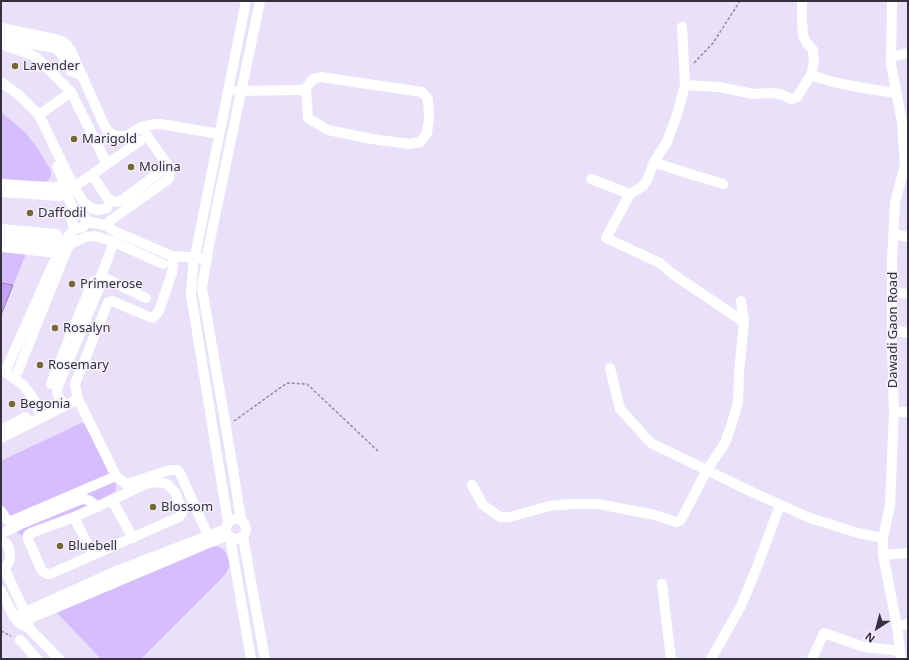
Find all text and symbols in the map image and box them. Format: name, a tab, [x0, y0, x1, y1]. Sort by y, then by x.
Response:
place label: Lavender	[23, 58, 80, 74]
marker: Lavender	[10, 61, 20, 71]
place label: Marigold	[82, 131, 137, 147]
marker: Marigold	[69, 134, 79, 144]
place label: Molina	[139, 159, 181, 175]
marker: Molina	[126, 162, 136, 172]
place label: Daffodil	[38, 205, 86, 221]
marker: Daffodil	[25, 208, 35, 218]
street label: Dawadi Gaon Road	[885, 272, 901, 388]
place label: Primerose	[80, 276, 143, 292]
marker: Primerose	[67, 279, 77, 289]
place label: Rosalyn	[63, 320, 110, 336]
marker: Rosalyn	[50, 323, 60, 333]
place label: Rosemary	[48, 357, 109, 373]
marker: Rosemary	[35, 360, 45, 370]
place label: Begonia	[20, 396, 70, 412]
marker: Begonia	[7, 399, 17, 409]
place label: Blossom	[161, 499, 213, 515]
marker: Blossom	[148, 502, 158, 512]
place label: Bluebell	[68, 538, 117, 554]
marker: Bluebell	[55, 541, 65, 551]
north arrow	[857, 608, 897, 648]
text: N	[862, 629, 878, 647]

